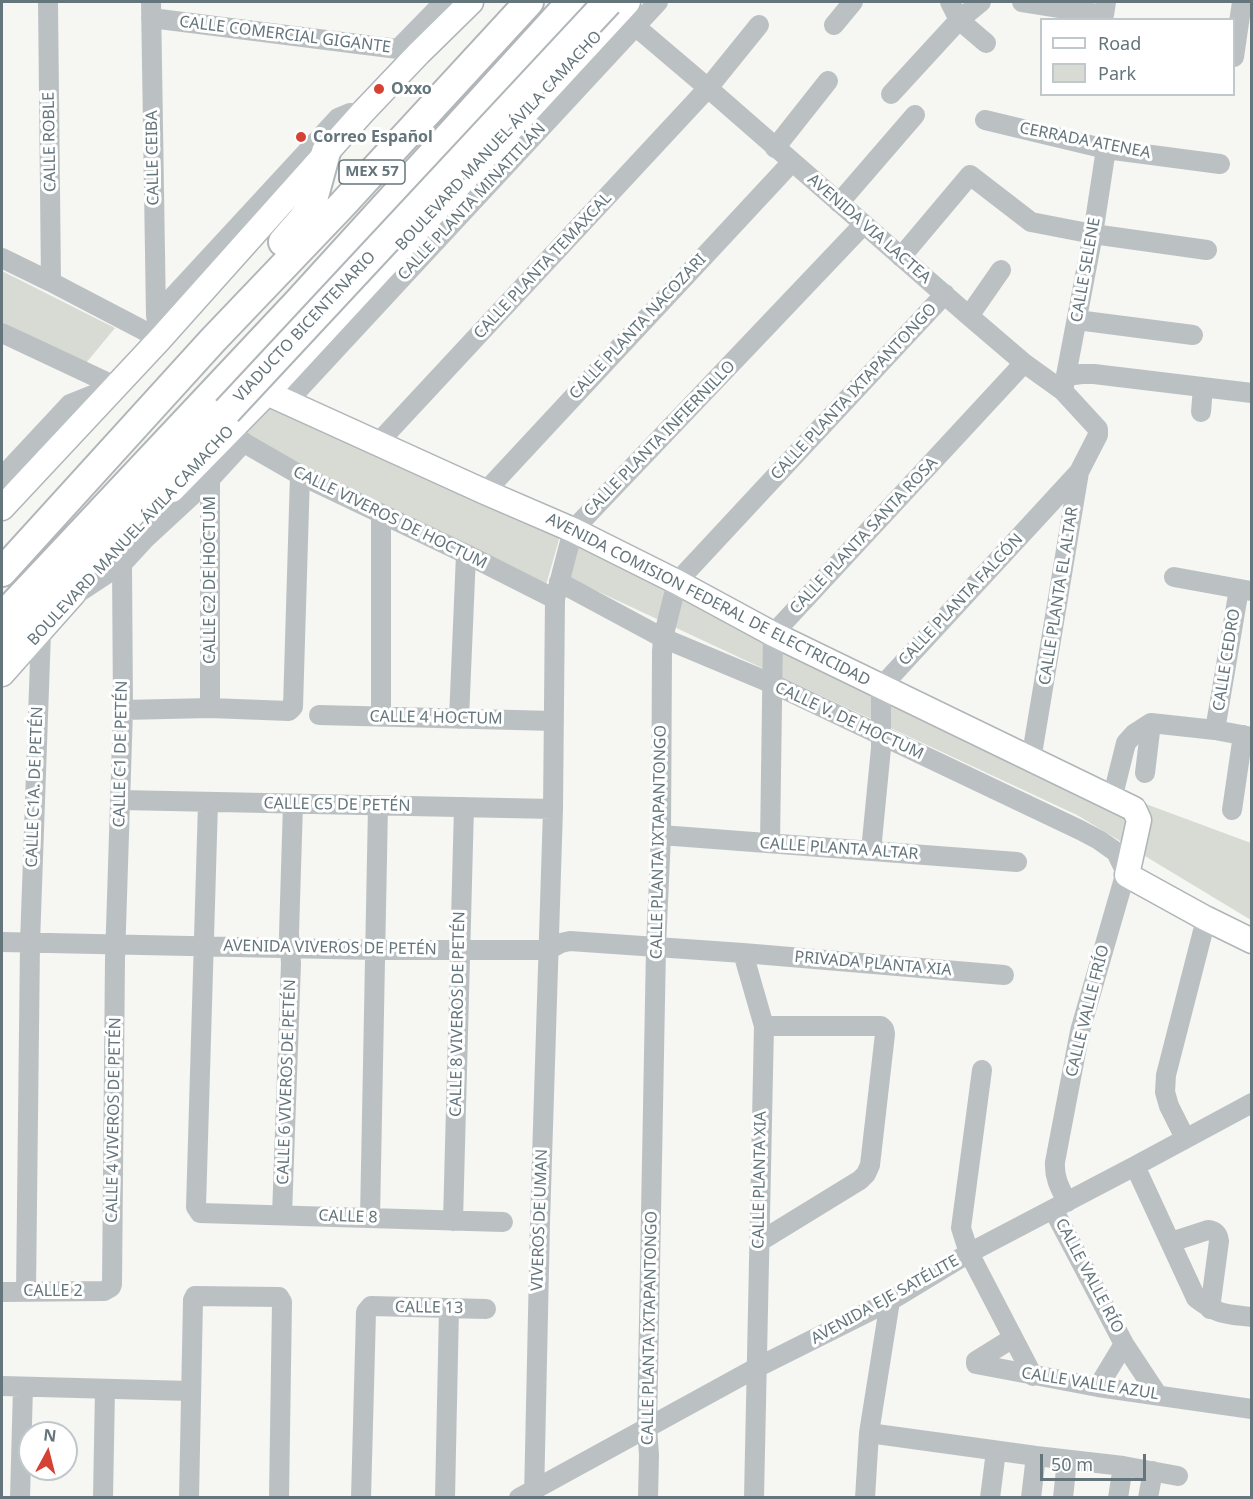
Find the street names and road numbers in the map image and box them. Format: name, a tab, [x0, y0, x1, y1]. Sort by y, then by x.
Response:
street label: CALLE COMERCIAL GIGANTE	[178, 12, 392, 58]
street label: BOULEVARD MANUEL ÁVILA CAMACHO	[392, 27, 606, 255]
street label: CALLE ROBLE	[40, 92, 60, 192]
street label: CALLE CEIBA	[143, 110, 163, 206]
street label: CALLE PLANTA MINATITLÁN	[394, 119, 550, 285]
street label: CERRADA ATENEA	[1018, 119, 1152, 163]
road number: MEX 57	[339, 160, 405, 184]
street label: AVENIDA VIA LACTEA	[803, 170, 935, 288]
street label: CALLE PLANTA TEMAXCAL	[470, 189, 616, 343]
street label: CALLE SELENE	[1067, 216, 1105, 324]
street label: VIADUCTO BICENTENARIO	[230, 248, 380, 406]
street label: CALLE PLANTA NACOZARI	[566, 250, 710, 404]
street label: CALLE PLANTA IXTAPANTONGO	[767, 300, 941, 484]
street label: CALLE PLANTA INFIERNILLO	[580, 357, 740, 521]
street label: BOULEVARD MANUEL ÁVILA CAMACHO	[24, 422, 238, 650]
street label: CALLE PLANTA SANTA ROSA	[786, 454, 942, 618]
street label: CALLE VIVEROS DE HOCTUM	[290, 463, 490, 573]
street label: CALLE C2 DE HOCTUM	[200, 496, 220, 664]
street label: CALLE PLANTA EL ALTAR	[1035, 505, 1083, 687]
street label: AVENIDA COMISION FEDERAL DE ELECTRICIDAD	[543, 509, 873, 691]
street label: CALLE PLANTA FALCÓN	[895, 530, 1027, 670]
street label: CALLE CEDRO	[1209, 607, 1245, 713]
street label: CALLE V. DE HOCTUM	[772, 678, 926, 764]
street label: CALLE C1 DE PETÉN	[110, 680, 132, 828]
street label: CALLE C1A. DE PETÉN	[23, 706, 47, 868]
street label: CALLE 4 HOCTUM	[369, 707, 503, 729]
street label: CALLE PLANTA IXTAPANTONGO	[647, 725, 671, 959]
street label: CALLE C5 DE PETÉN	[263, 794, 411, 816]
street label: CALLE PLANTA ALTAR	[759, 834, 919, 864]
street label: CALLE 8 VIVEROS DE PETÉN	[447, 911, 469, 1117]
street label: AVENIDA VIVEROS DE PETÉN	[223, 937, 437, 959]
street label: CALLE VALLE FRÍO	[1062, 943, 1114, 1079]
street label: PRIVADA PLANTA XIA	[794, 948, 952, 980]
street label: CALLE 6 VIVEROS DE PETÉN	[274, 979, 300, 1185]
street label: CALLE 4 VIVEROS DE PETÉN	[103, 1017, 125, 1223]
street label: CALLE PLANTA XIA	[749, 1111, 771, 1249]
street label: VIVEROS DE UMAN	[528, 1149, 552, 1291]
street label: CALLE 8	[318, 1206, 378, 1228]
street label: CALLE PLANTA IXTAPANTONGO	[638, 1211, 662, 1445]
street label: CALLE VALLE RÍO	[1051, 1215, 1127, 1337]
street label: AVENIDA EJE SATÉLITE	[808, 1251, 962, 1349]
street label: CALLE 2	[23, 1281, 83, 1301]
street label: CALLE 13	[395, 1298, 463, 1318]
street label: CALLE VALLE AZUL	[1020, 1364, 1160, 1404]

